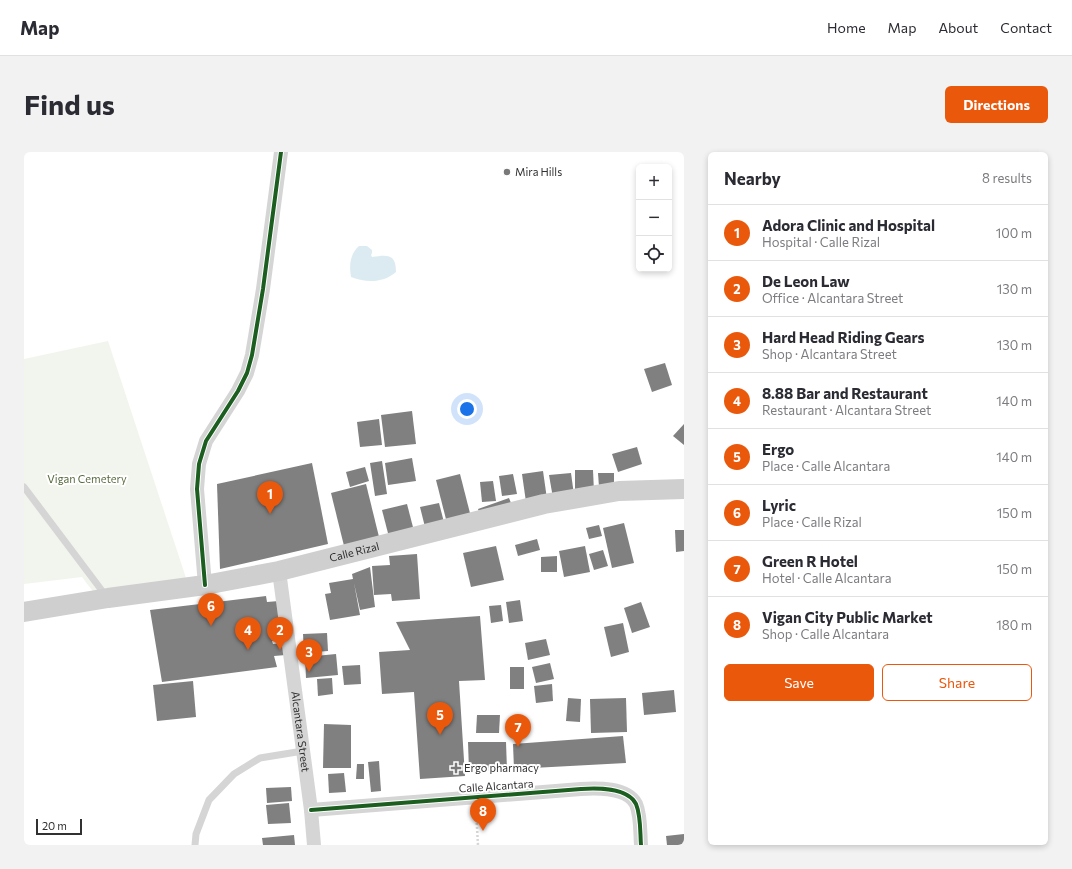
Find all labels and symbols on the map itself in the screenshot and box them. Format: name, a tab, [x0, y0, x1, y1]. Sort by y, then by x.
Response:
place label: Mira Hills	[515, 165, 562, 178]
marker: Mira Hills	[502, 167, 512, 177]
your location	[457, 399, 477, 419]
park label: Vigan Cemetery	[47, 472, 127, 485]
pin: 1	[257, 481, 283, 514]
street label: Calle Rizal	[328, 539, 381, 564]
pin: 6	[198, 593, 224, 626]
pin: 4	[235, 617, 261, 650]
pin: 2	[267, 617, 293, 650]
pin: 3	[296, 639, 322, 672]
street label: Alcantara Street	[289, 690, 313, 773]
pin: 5	[427, 702, 453, 735]
pin: 7	[505, 714, 531, 747]
place label: Ergo pharmacy	[464, 761, 539, 774]
marker: Ergo pharmacy	[451, 763, 461, 773]
street label: Calle Alcantara	[458, 776, 534, 795]
pin: 8	[470, 798, 496, 831]
scale bar	[36, 817, 82, 836]

